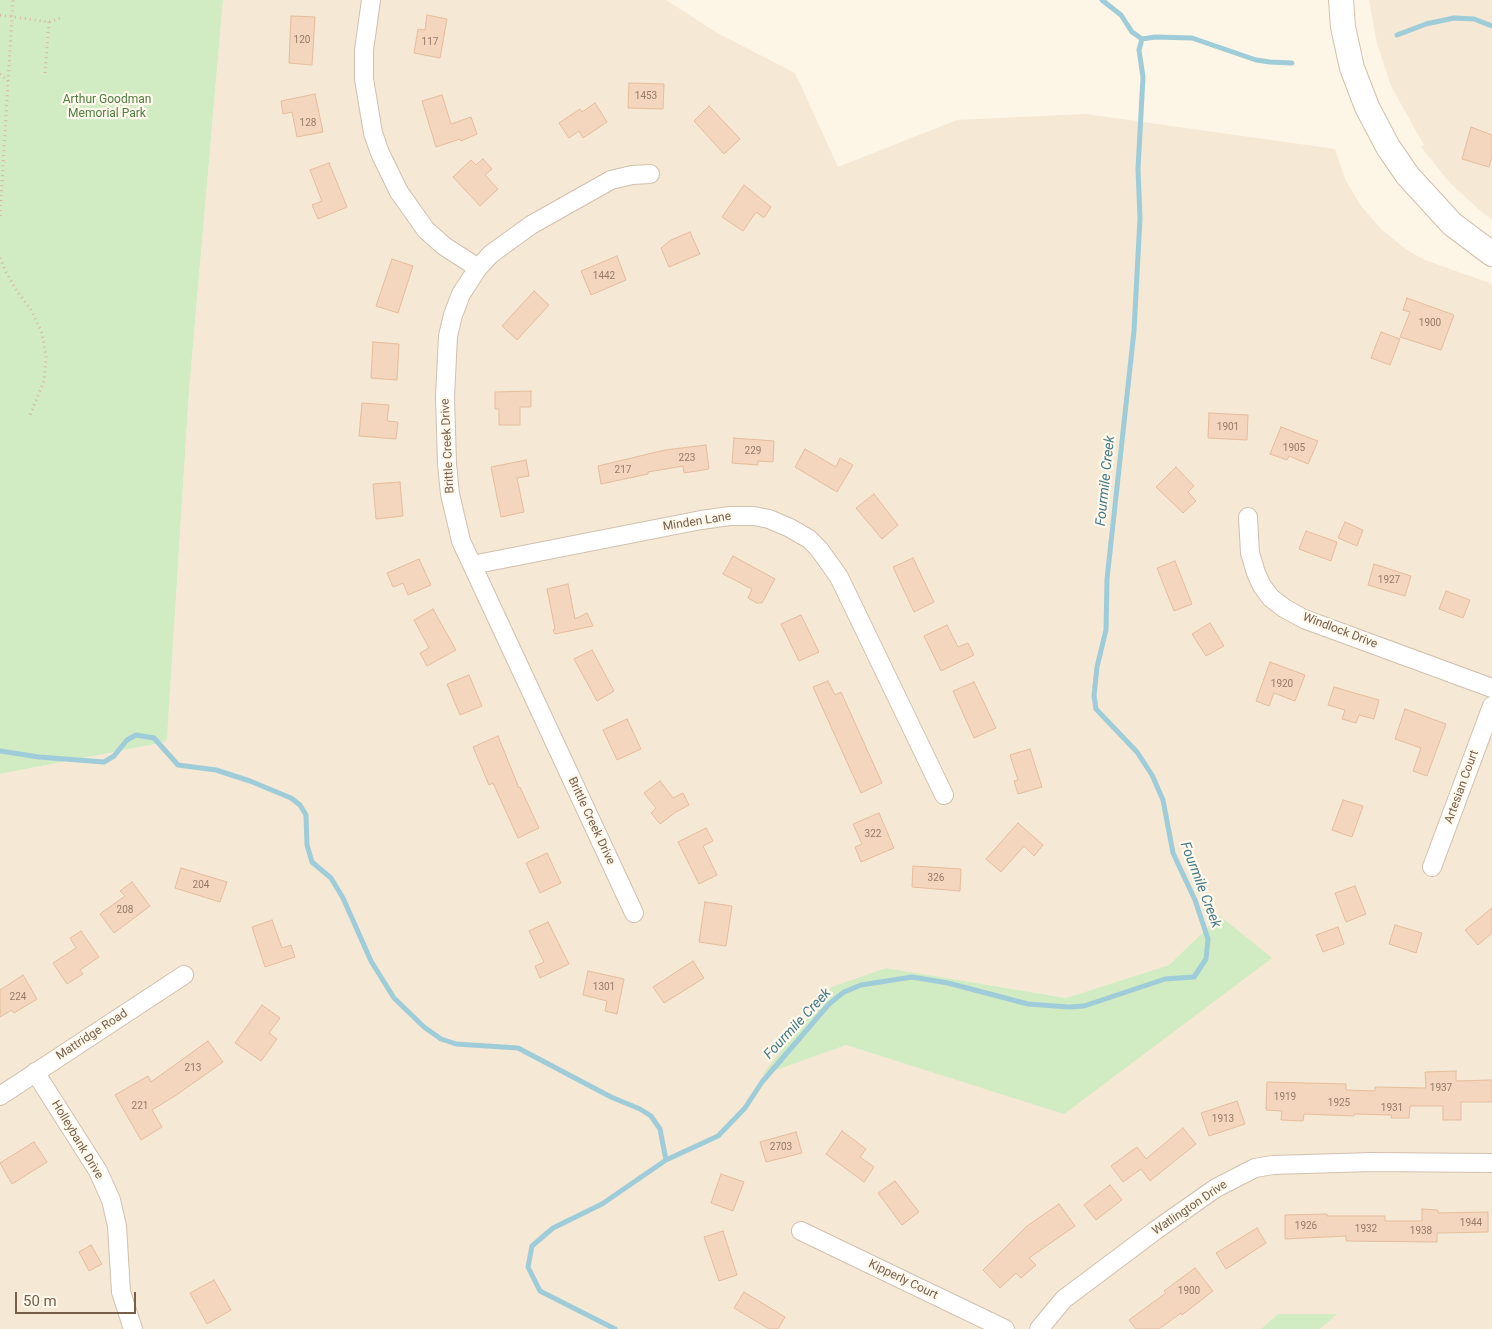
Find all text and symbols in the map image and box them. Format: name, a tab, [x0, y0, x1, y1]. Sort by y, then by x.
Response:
house number: 120	[294, 34, 310, 46]
house number: 117	[422, 36, 438, 48]
house number: 1453	[635, 90, 657, 102]
park label: Arthur Goodman Memorial Park	[63, 93, 151, 121]
house number: 128	[300, 117, 316, 129]
house number: 1442	[593, 270, 615, 282]
house number: 1900	[1419, 317, 1441, 329]
street label: Brittle Creek Drive	[438, 398, 458, 494]
house number: 1901	[1217, 421, 1239, 433]
water label: Fourmile Creek	[1093, 435, 1119, 527]
house number: 1905	[1283, 442, 1305, 454]
house number: 229	[745, 445, 761, 457]
house number: 223	[679, 452, 695, 464]
house number: 217	[615, 464, 631, 476]
street label: Minden Lane	[662, 510, 732, 534]
house number: 1927	[1378, 574, 1400, 586]
street label: Windlock Drive	[1301, 610, 1379, 652]
house number: 1920	[1271, 678, 1293, 690]
street label: Artesian Court	[1442, 748, 1482, 826]
street label: Brittle Creek Drive	[564, 775, 618, 867]
house number: 322	[865, 828, 881, 840]
water label: Fourmile Creek	[1176, 840, 1224, 930]
house number: 326	[928, 872, 944, 884]
house number: 204	[193, 879, 209, 891]
house number: 208	[117, 904, 133, 916]
house number: 1301	[593, 981, 615, 993]
water label: Fourmile Creek	[761, 985, 835, 1063]
house number: 224	[10, 991, 26, 1003]
street label: Mattridge Road	[54, 1007, 130, 1063]
house number: 213	[185, 1062, 201, 1074]
house number: 1937	[1430, 1082, 1452, 1094]
house number: 1919	[1274, 1091, 1296, 1103]
house number: 1925	[1328, 1097, 1350, 1109]
street label: Holleybank Drive	[48, 1098, 106, 1182]
house number: 221	[132, 1100, 148, 1112]
house number: 1931	[1381, 1102, 1403, 1114]
house number: 1913	[1212, 1113, 1234, 1125]
house number: 2703	[770, 1141, 792, 1153]
street label: Watlington Drive	[1150, 1178, 1230, 1238]
house number: 1944	[1460, 1217, 1482, 1229]
house number: 1926	[1295, 1220, 1317, 1232]
house number: 1932	[1355, 1223, 1377, 1235]
house number: 1938	[1410, 1225, 1432, 1237]
street label: Kipperly Court	[866, 1257, 940, 1303]
scale bar	[18, 1282, 139, 1314]
house number: 1900	[1178, 1285, 1200, 1297]
text: 50 m	[23, 1292, 57, 1310]

